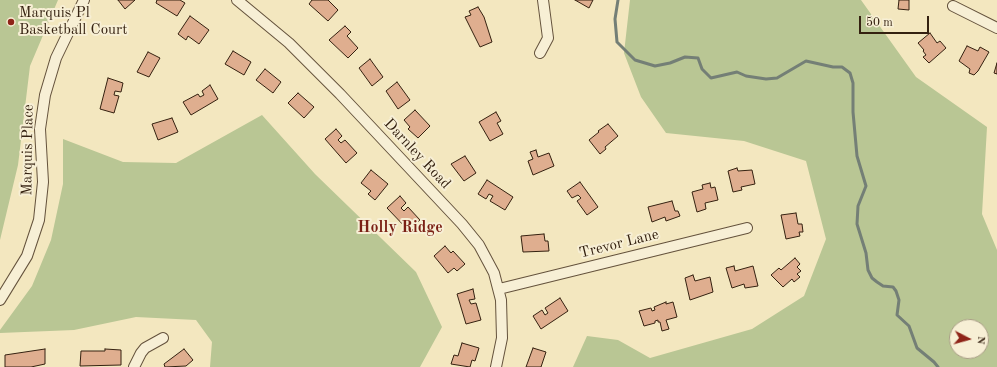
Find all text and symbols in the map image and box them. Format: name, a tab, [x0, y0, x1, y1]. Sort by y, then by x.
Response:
place label: Marquis Pl Basketball Court	[19, 4, 128, 39]
scale bar	[861, 8, 931, 34]
marker: Marquis Pl Basketball Court	[6, 17, 16, 27]
text: 50 m	[866, 17, 893, 29]
street label: Marquis Place	[18, 104, 38, 196]
street label: Darnley Road	[380, 115, 454, 193]
district label: Holly Ridge	[357, 218, 443, 238]
street label: Trevor Lane	[577, 225, 661, 263]
north arrow	[949, 319, 989, 359]
text: N	[975, 335, 986, 345]

